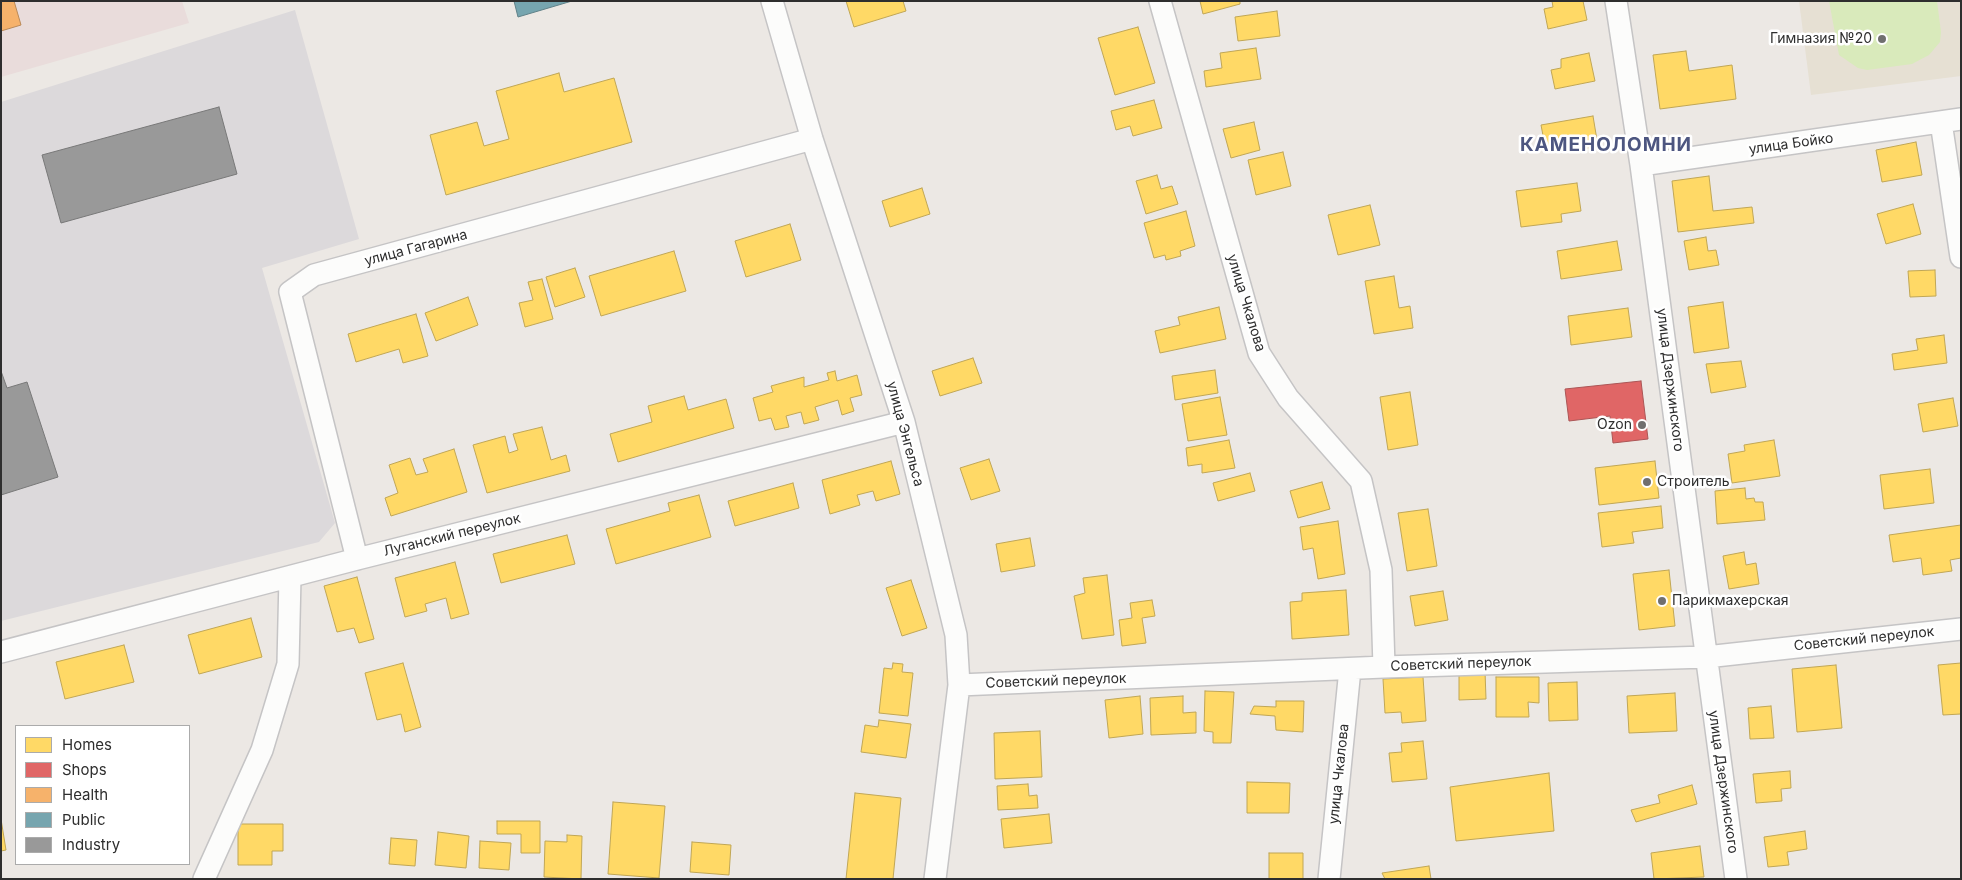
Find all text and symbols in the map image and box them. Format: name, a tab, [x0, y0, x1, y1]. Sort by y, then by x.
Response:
place label: Гимназия №20	[1770, 31, 1872, 47]
marker: Гимназия №20	[1876, 33, 1888, 45]
street label: улица Бойко	[1748, 130, 1834, 158]
district label: КАМЕНОЛОМНИ	[1519, 134, 1693, 156]
street label: улица Гагарина	[363, 226, 469, 270]
street label: улица Чкалова	[1223, 252, 1269, 354]
street label: улица Дзержинского	[1653, 307, 1687, 453]
street label: улица Энгельса	[883, 380, 927, 488]
place label: Ozon	[1597, 417, 1632, 433]
marker: Ozon	[1636, 419, 1648, 431]
place label: Строитель	[1657, 474, 1730, 490]
marker: Строитель	[1641, 476, 1653, 488]
street label: Луганский переулок	[382, 510, 522, 560]
place label: Парикмахерская	[1672, 593, 1789, 609]
marker: Парикмахерская	[1656, 595, 1668, 607]
street label: Советский переулок	[1793, 623, 1935, 655]
street label: Советский переулок	[1390, 653, 1532, 675]
street label: Советский переулок	[985, 670, 1127, 692]
street label: улица Дзержинского	[1705, 709, 1741, 855]
street label: улица Чкалова	[1325, 723, 1353, 825]
legend	[15, 725, 190, 865]
text: Homes	[62, 735, 112, 754]
text: Shops	[62, 760, 107, 779]
text: Health	[62, 785, 108, 804]
text: Public	[62, 810, 105, 829]
text: Industry	[62, 835, 120, 854]

